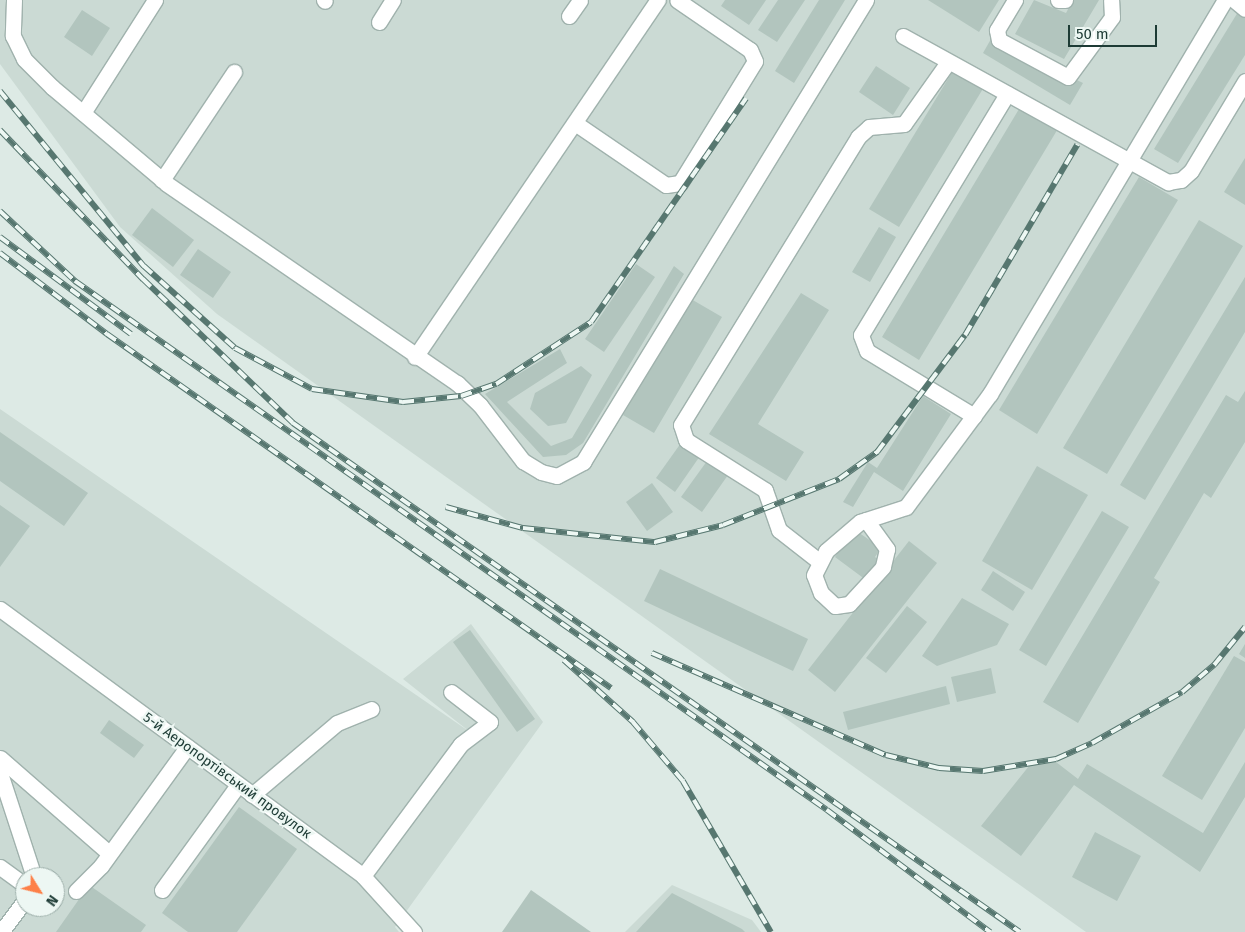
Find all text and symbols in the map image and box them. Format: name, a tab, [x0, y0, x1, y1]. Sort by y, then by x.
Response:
scale bar	[1070, 15, 1159, 47]
text: 50 m	[1076, 25, 1109, 43]
street label: 5-й Аеропортівський провулок	[140, 709, 314, 843]
north arrow	[15, 867, 65, 917]
text: N	[42, 892, 61, 909]

